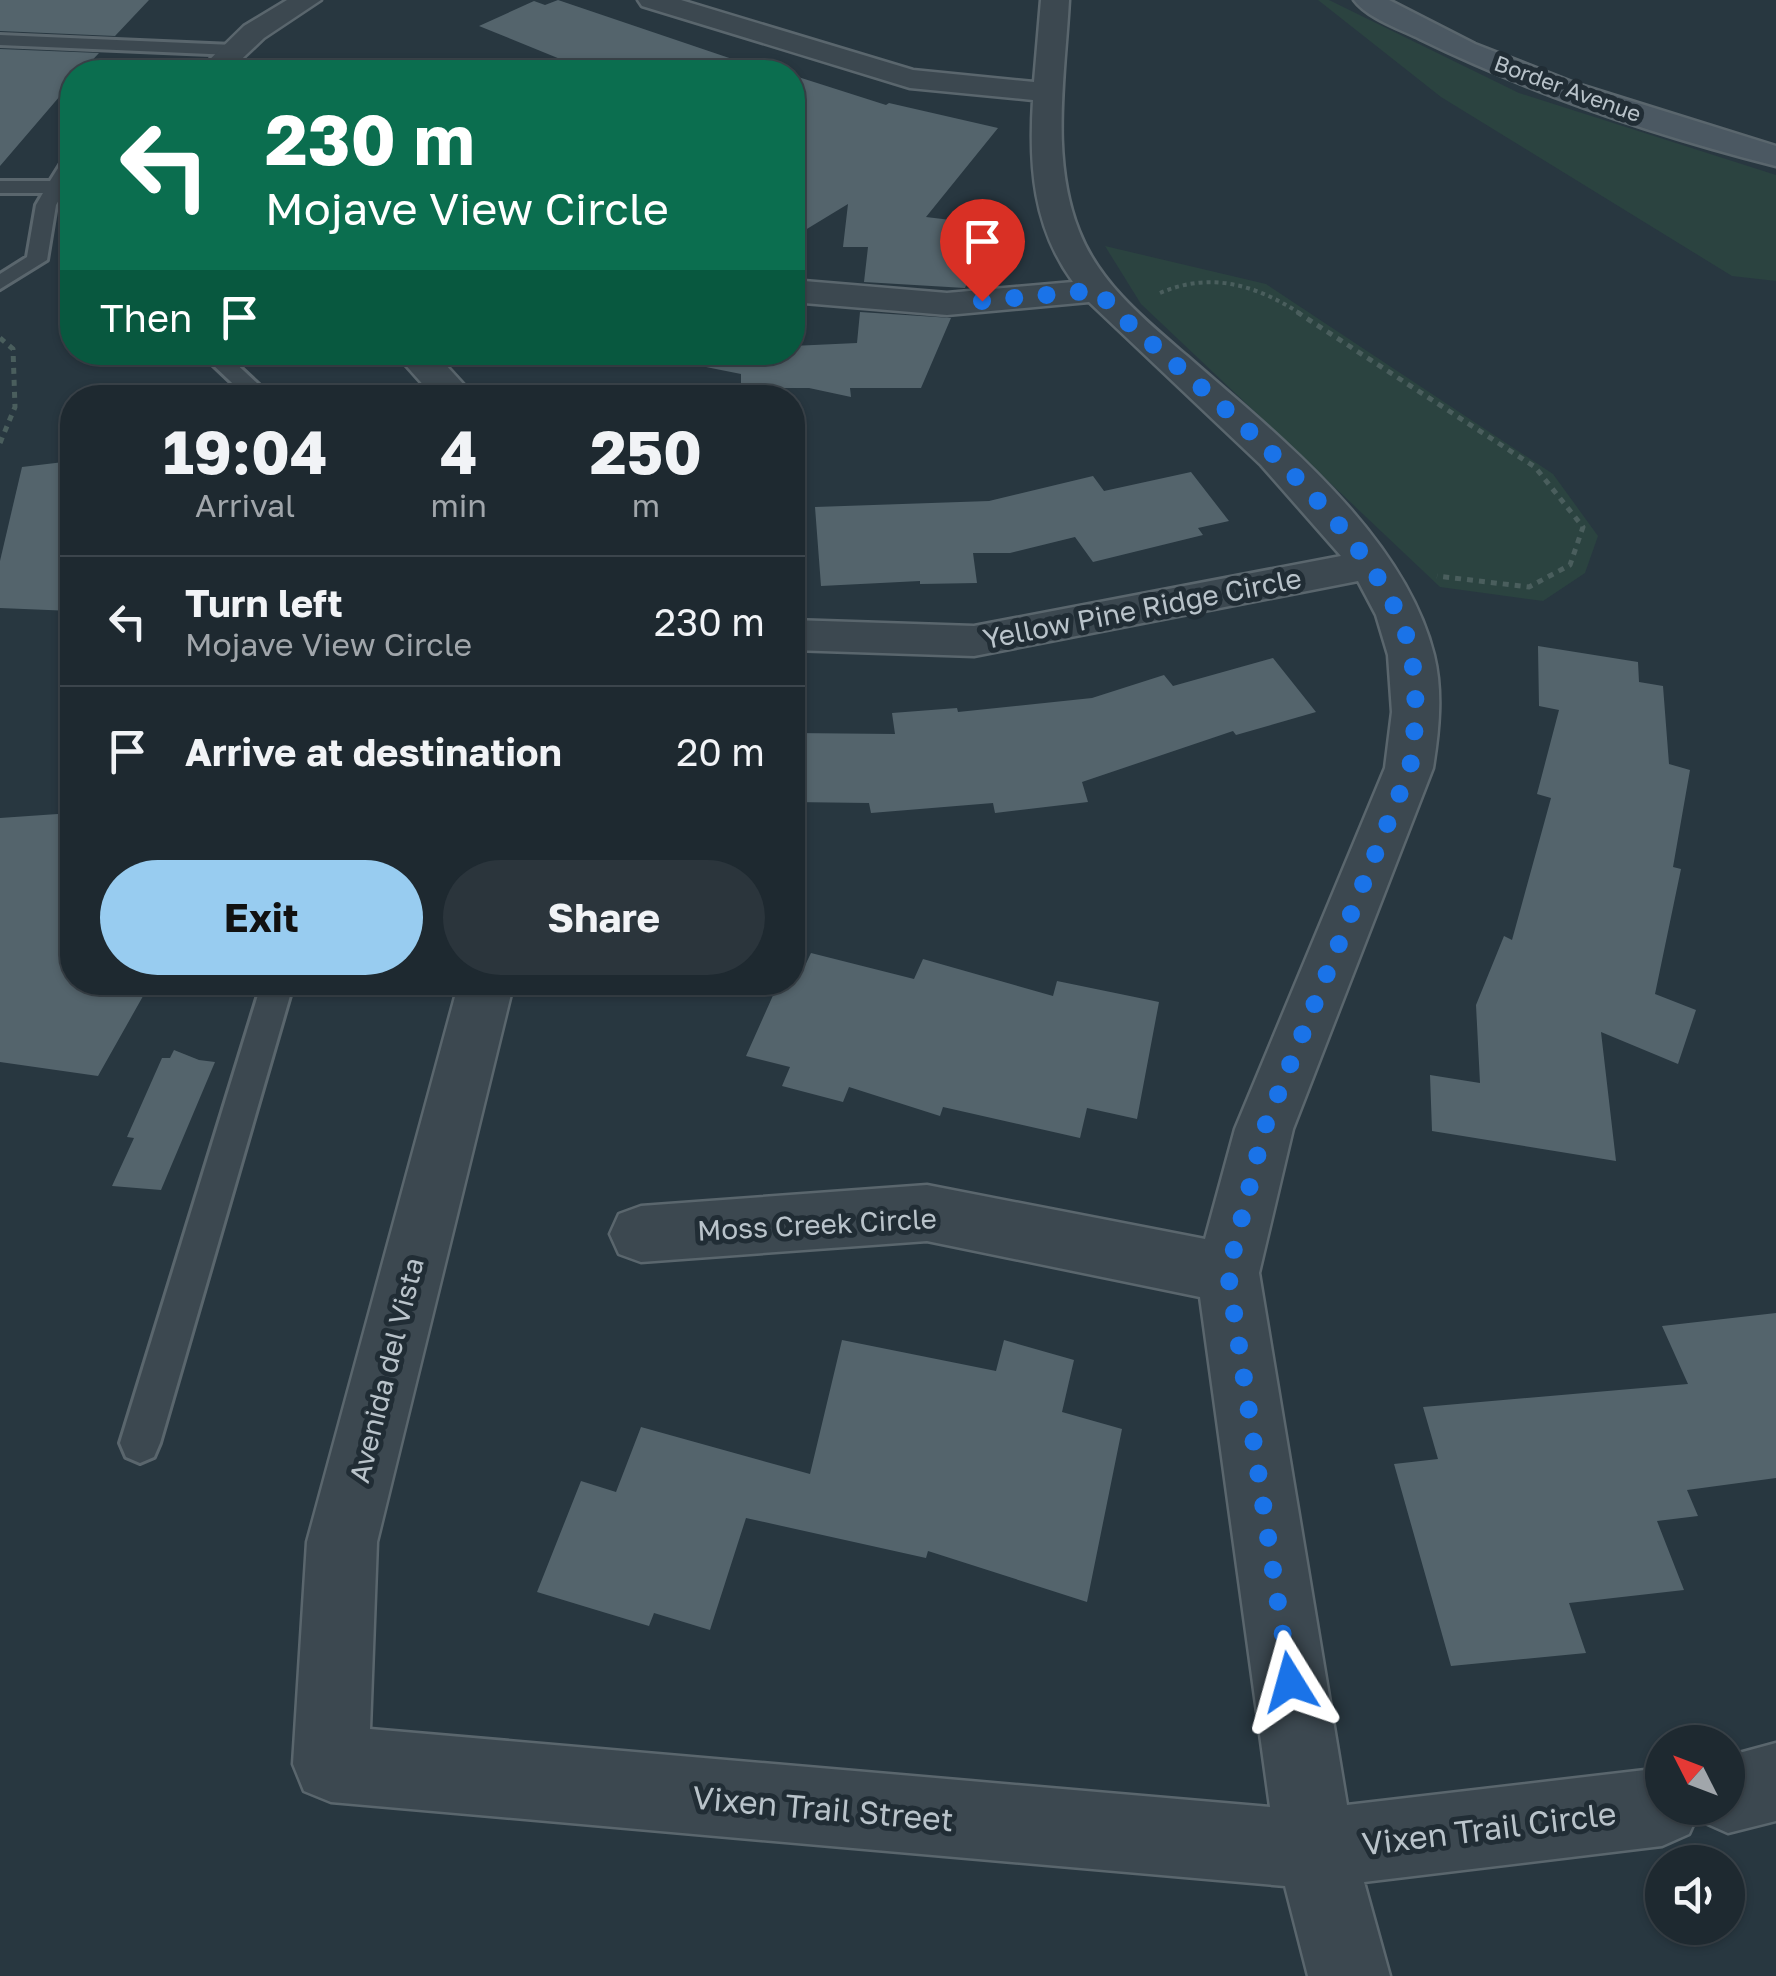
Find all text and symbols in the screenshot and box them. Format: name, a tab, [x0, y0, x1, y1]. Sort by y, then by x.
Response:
street label: Border Avenue	[1491, 49, 1645, 127]
text: 230 m	[265, 96, 475, 180]
icon: left	[100, 100, 230, 230]
text: Mojave View Circle	[265, 181, 669, 235]
pin	[940, 199, 1025, 302]
icon: arrive	[955, 214, 1010, 269]
icon: arrive	[212, 290, 267, 345]
text: Then	[100, 295, 192, 340]
text: 19:04	[163, 415, 328, 487]
text: 4	[440, 415, 477, 487]
text: 250	[590, 415, 702, 487]
text: Arrival	[195, 486, 295, 524]
text: min	[430, 486, 487, 524]
text: m	[632, 486, 660, 524]
street label: Yellow Pine Ridge Circle	[980, 561, 1304, 655]
text: Turn left	[185, 580, 343, 625]
icon: left	[100, 594, 155, 649]
text: 230 m	[654, 599, 765, 644]
text: Mojave View Circle	[185, 625, 472, 663]
icon: arrive	[100, 724, 155, 779]
text: Arrive at destination	[185, 729, 562, 774]
text: 20 m	[676, 729, 765, 774]
button: Exit	[100, 860, 423, 975]
button: Share	[443, 860, 765, 975]
street label: Moss Creek Circle	[696, 1201, 938, 1247]
street label: Avenida del Vista	[342, 1254, 430, 1486]
position arrow	[1238, 1630, 1342, 1734]
north arrow	[1645, 1725, 1745, 1825]
map controls	[1645, 1725, 1745, 1945]
street label: Vixen Trail Street	[691, 1778, 955, 1838]
street label: Vixen Trail Circle	[1360, 1794, 1618, 1862]
button: sound	[1645, 1845, 1745, 1945]

